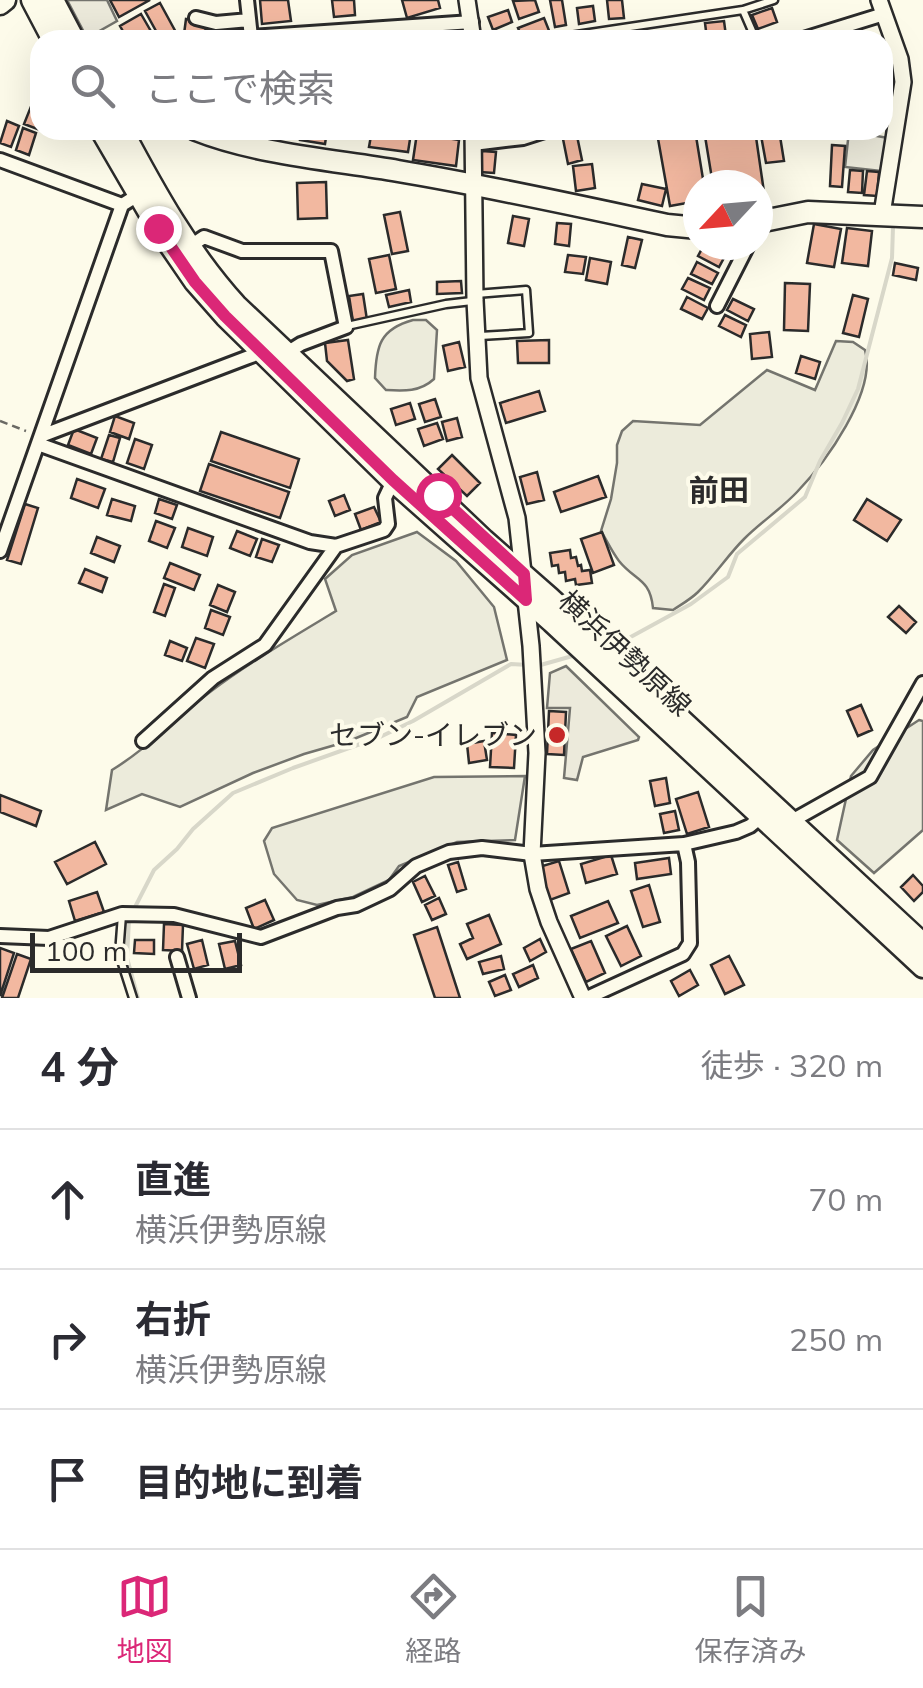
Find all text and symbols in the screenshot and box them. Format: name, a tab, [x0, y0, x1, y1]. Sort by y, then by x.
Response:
search box	[30, 30, 893, 140]
icon: search	[65, 58, 120, 113]
text: ここで検索	[145, 64, 335, 112]
north arrow	[683, 170, 773, 260]
route end	[136, 206, 182, 252]
district label: 前田	[689, 471, 749, 509]
route start	[416, 473, 462, 519]
street label: 横浜伊勢原線	[552, 583, 699, 723]
place label: セブン-イレブン	[329, 717, 537, 752]
marker: セブン-イレブン	[546, 724, 568, 746]
scale bar	[30, 928, 242, 973]
text: 100 m	[45, 933, 127, 968]
text: 4 分	[40, 1040, 119, 1093]
text: 徒歩 · 320 m	[701, 1045, 883, 1085]
text: 直進	[135, 1155, 211, 1203]
icon: ahead	[40, 1172, 95, 1227]
text: 70 m	[808, 1179, 883, 1219]
text: 横浜伊勢原線	[135, 1209, 327, 1249]
text: 右折	[135, 1295, 211, 1343]
icon: right	[40, 1312, 95, 1367]
text: 250 m	[789, 1319, 883, 1359]
text: 横浜伊勢原線	[135, 1349, 327, 1389]
icon: arrive	[40, 1452, 95, 1507]
text: 目的地に到着	[135, 1458, 363, 1506]
tab: 地図	[116, 1569, 173, 1669]
tab: 経路	[405, 1569, 462, 1669]
tab: 保存済み	[694, 1569, 807, 1669]

